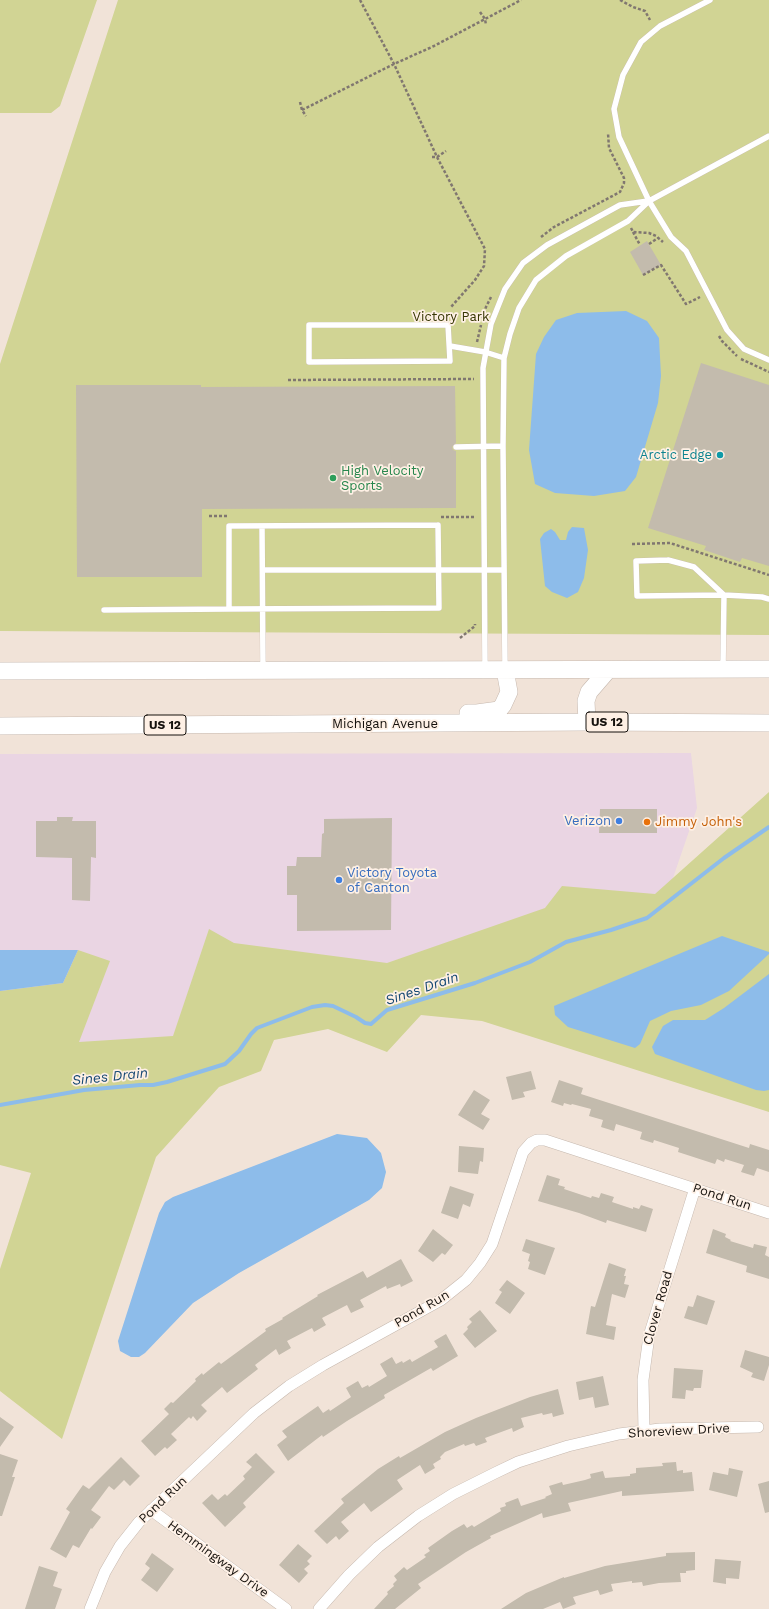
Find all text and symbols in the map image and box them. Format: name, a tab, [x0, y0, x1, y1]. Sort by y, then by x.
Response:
park label: Victory Park	[413, 309, 489, 325]
place label: Arctic Edge	[640, 447, 712, 463]
marker: Arctic Edge	[715, 450, 725, 460]
place label: High Velocity Sports	[341, 463, 423, 494]
marker: High Velocity Sports	[328, 473, 338, 483]
road number: US 12	[586, 712, 628, 732]
road number: US 12	[144, 715, 186, 735]
street label: Michigan Avenue	[332, 716, 438, 732]
place label: Verizon	[564, 813, 611, 829]
place label: Jimmy John's	[655, 814, 742, 830]
marker: Verizon	[614, 816, 624, 826]
marker: Jimmy John's	[642, 817, 652, 827]
place label: Victory Toyota of Canton	[347, 865, 437, 896]
marker: Victory Toyota of Canton	[334, 875, 344, 885]
water label: Sines Drain	[383, 969, 461, 1009]
water label: Sines Drain	[71, 1065, 149, 1089]
street label: Pond Run	[691, 1180, 753, 1214]
street label: Clover Road	[640, 1269, 676, 1347]
street label: Pond Run	[392, 1287, 452, 1331]
street label: Shoreview Drive	[628, 1421, 730, 1441]
street label: Pond Run	[136, 1473, 190, 1527]
street label: Hemmingway Drive	[164, 1517, 272, 1601]

